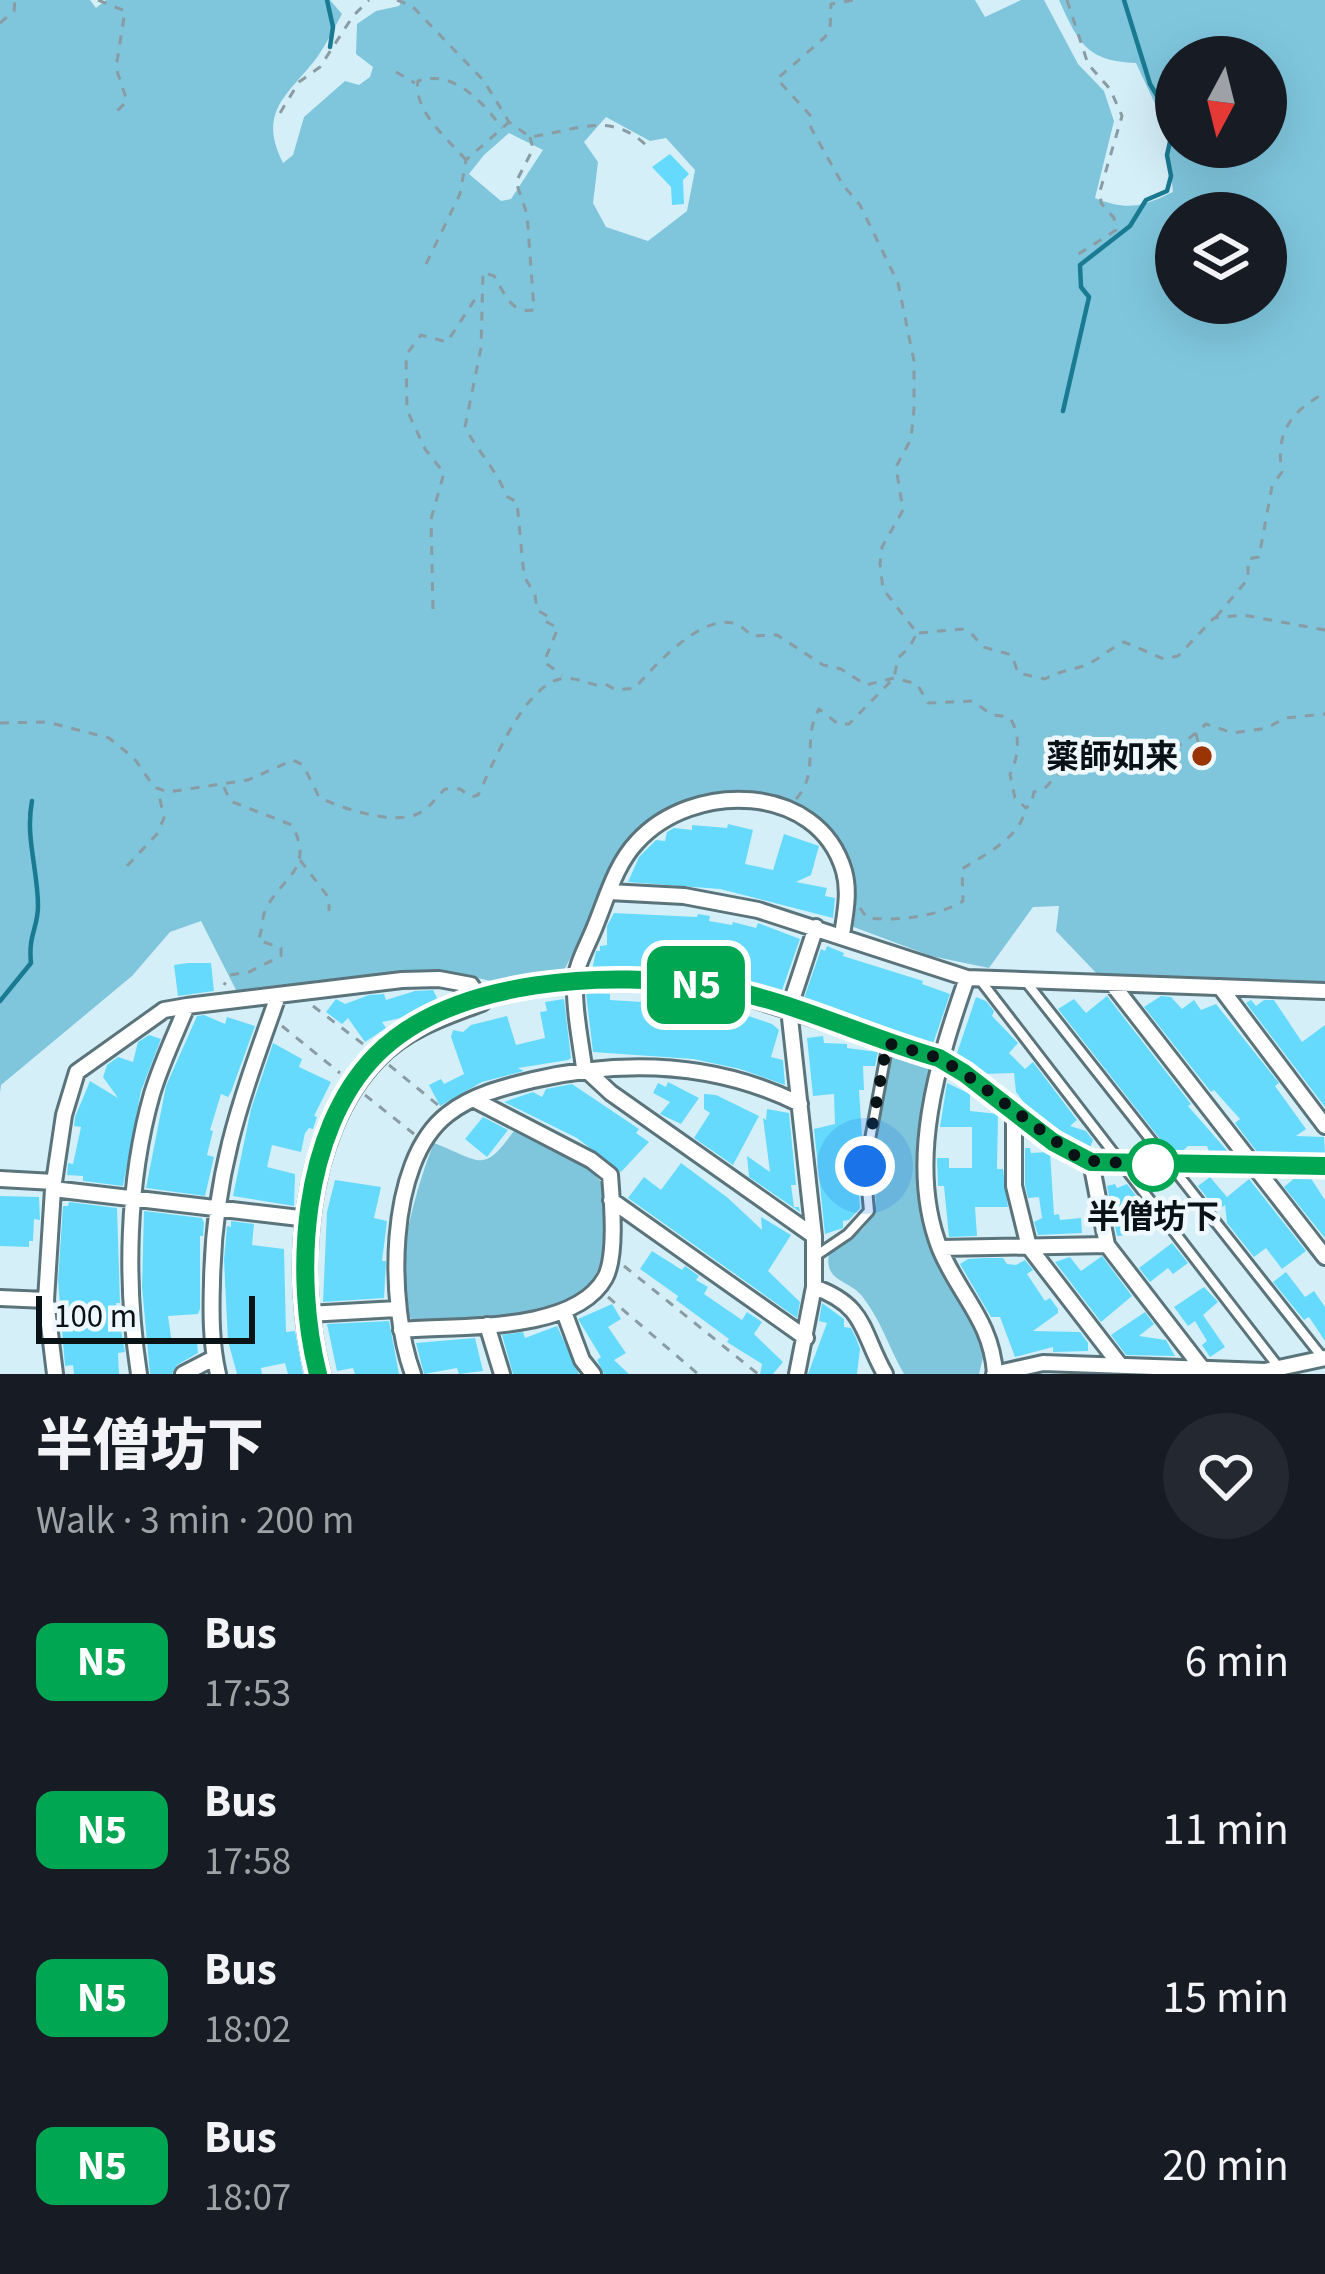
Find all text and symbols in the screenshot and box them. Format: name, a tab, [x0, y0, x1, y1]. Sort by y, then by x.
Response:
north arrow	[1155, 36, 1287, 168]
map controls	[1155, 36, 1287, 324]
button: layers	[1155, 192, 1287, 324]
place label: 薬師如来	[1046, 734, 1178, 781]
marker: 薬師如来	[1189, 743, 1215, 769]
line badge: N5	[642, 946, 750, 1024]
text: N5	[671, 955, 721, 1015]
your location	[835, 1136, 895, 1196]
marker: 半僧坊下	[1128, 1140, 1178, 1190]
place label: 半僧坊下	[1087, 1194, 1219, 1241]
scale bar	[36, 1290, 255, 1343]
text: 100 m	[54, 1293, 137, 1340]
text: 半僧坊下	[36, 1407, 264, 1488]
button: heart	[1163, 1413, 1289, 1539]
text: Walk · 3 min · 200 m	[36, 1493, 354, 1549]
text: Bus	[204, 1602, 277, 1666]
text: 6 min	[1185, 1630, 1289, 1694]
text: N5	[77, 1632, 127, 1692]
text: 17:53	[204, 1666, 291, 1722]
text: Bus	[204, 1770, 277, 1834]
text: 11 min	[1162, 1798, 1289, 1862]
text: N5	[77, 1800, 127, 1860]
text: 17:58	[204, 1834, 291, 1890]
text: Bus	[204, 1938, 277, 2002]
text: 15 min	[1162, 1966, 1289, 2030]
text: N5	[77, 1968, 127, 2028]
text: 18:02	[204, 2002, 291, 2058]
text: Bus	[204, 2106, 277, 2170]
text: 20 min	[1162, 2134, 1289, 2198]
text: N5	[77, 2136, 127, 2196]
text: 18:07	[204, 2170, 291, 2226]

